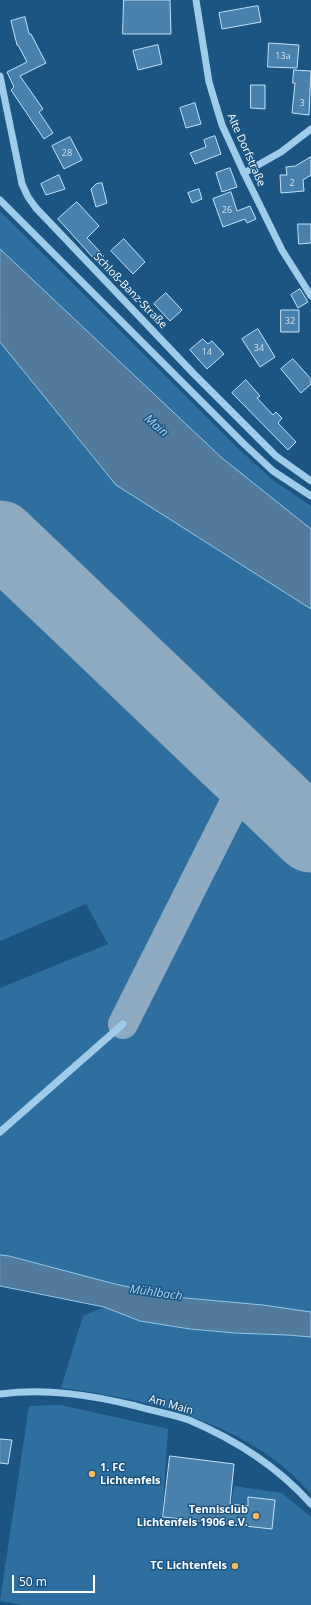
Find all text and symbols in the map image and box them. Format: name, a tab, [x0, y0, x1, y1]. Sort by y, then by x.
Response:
house number: 13a	[275, 51, 291, 61]
house number: 3	[299, 98, 305, 108]
street label: Alte Dorfstraße	[224, 112, 268, 188]
house number: 28	[62, 148, 72, 158]
house number: 2	[289, 178, 295, 188]
house number: 26	[222, 205, 232, 215]
street label: Schloß-Banz-Straße	[90, 250, 170, 332]
house number: 32	[285, 316, 295, 326]
house number: 34	[254, 343, 264, 353]
house number: 14	[202, 347, 212, 357]
water label: Main	[141, 412, 171, 440]
water label: Mühlbach	[129, 1282, 183, 1304]
street label: Am Main	[147, 1392, 195, 1418]
place label: 1. FC Lichtenfels	[100, 1461, 161, 1487]
marker: 1. FC Lichtenfels	[87, 1469, 97, 1479]
place label: Tennisclub Lichtenfels 1906 e.V.	[137, 1503, 248, 1529]
marker: Tennisclub Lichtenfels 1906 e.V.	[251, 1511, 261, 1521]
place label: TC Lichtenfels	[150, 1559, 227, 1573]
marker: TC Lichtenfels	[230, 1561, 240, 1571]
scale bar	[14, 1567, 97, 1593]
text: 50 m	[19, 1573, 47, 1590]

